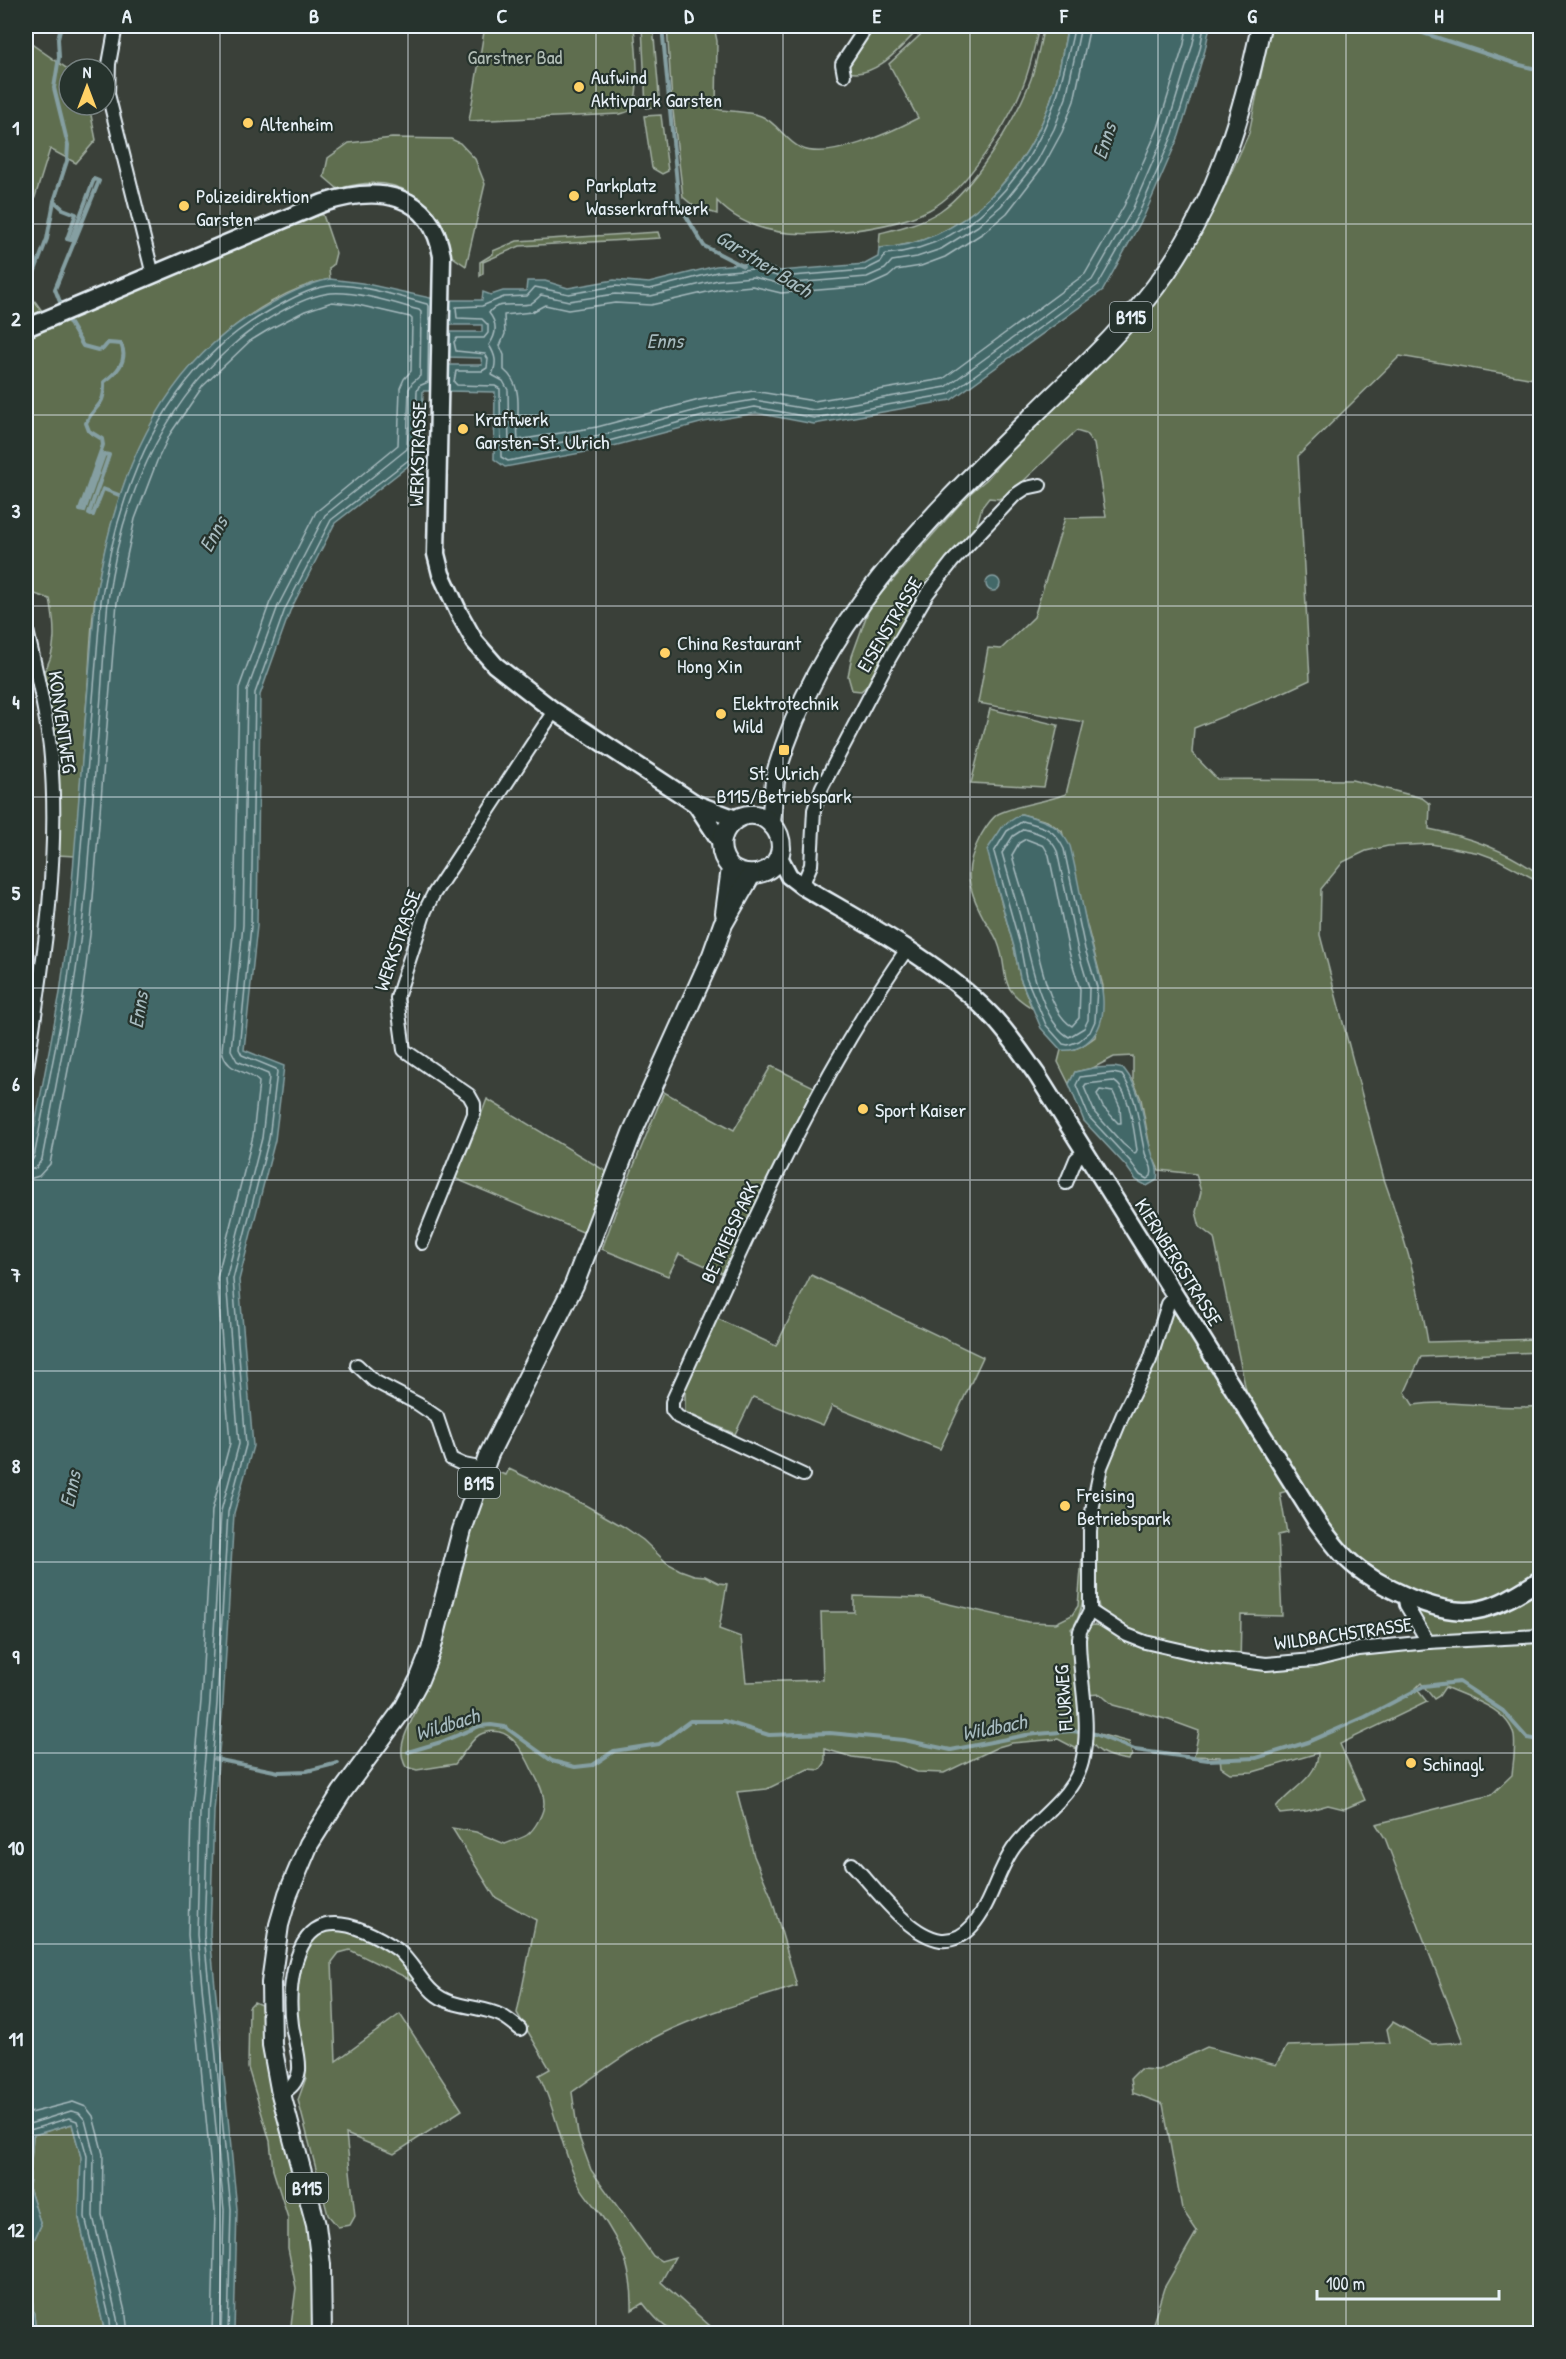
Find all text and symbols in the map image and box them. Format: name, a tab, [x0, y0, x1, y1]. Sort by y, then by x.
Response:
text: A	[122, 2, 132, 29]
text: B	[309, 2, 319, 29]
text: C	[497, 2, 508, 29]
text: D	[684, 2, 694, 29]
text: E	[873, 2, 882, 29]
text: F	[1059, 2, 1069, 29]
text: G	[1247, 2, 1257, 29]
text: H	[1434, 2, 1444, 29]
park label: Garstner Bad	[468, 43, 563, 70]
north arrow	[57, 57, 117, 117]
text: N	[83, 61, 92, 83]
place label: Aufwind Aktivpark Garsten	[591, 63, 722, 113]
marker: Aufwind Aktivpark Garsten	[572, 80, 586, 94]
place label: Altenheim	[260, 110, 333, 137]
text: 1	[12, 114, 20, 141]
marker: Altenheim	[241, 116, 255, 130]
water label: Enns	[1085, 117, 1124, 163]
place label: Parkplatz Wasserkraftwerk	[586, 171, 708, 221]
place label: Polizeidirektion Garsten	[196, 182, 309, 232]
marker: Parkplatz Wasserkraftwerk	[567, 189, 581, 203]
marker: Polizeidirektion Garsten	[177, 199, 191, 213]
water label: Garstner Bach	[710, 222, 819, 305]
road number: B115	[1110, 302, 1152, 332]
text: 2	[11, 305, 21, 332]
water label: Enns	[647, 326, 685, 355]
street label: WERKSTRASSE	[402, 401, 432, 507]
place label: Kraftwerk Garsten-St. Ulrich	[475, 405, 609, 455]
marker: Kraftwerk Garsten-St. Ulrich	[456, 422, 470, 436]
text: 3	[12, 497, 21, 524]
water label: Enns	[192, 509, 235, 557]
street label: EISENSTRASSE	[850, 571, 928, 677]
place label: China Restaurant Hong Xin	[677, 629, 802, 679]
marker: China Restaurant Hong Xin	[658, 646, 672, 660]
street label: KONVENTWEG	[42, 669, 84, 775]
text: 4	[12, 688, 20, 715]
place label: Elektrotechnik Wild	[733, 689, 839, 739]
marker: Elektrotechnik Wild	[714, 707, 728, 721]
marker: St. Ulrich B115/Betriebspark	[777, 743, 791, 757]
place label: St. Ulrich B115/Betriebspark	[716, 759, 852, 809]
text: 5	[12, 879, 21, 906]
street label: WERKSTRASSE	[367, 886, 427, 994]
water label: Enns	[121, 988, 155, 1030]
text: 6	[12, 1070, 20, 1097]
place label: Sport Kaiser	[875, 1096, 966, 1123]
marker: Sport Kaiser	[856, 1102, 870, 1116]
street label: BETRIEBSPARK	[694, 1176, 765, 1287]
street label: KIERNBERGSTRASSE	[1129, 1193, 1229, 1331]
text: 7	[10, 1261, 21, 1288]
text: 8	[12, 1452, 21, 1479]
water label: Enns	[52, 1466, 88, 1510]
road number: B115	[458, 1468, 500, 1498]
place label: Freising Betriebspark	[1076, 1481, 1170, 1531]
marker: Freising Betriebspark	[1058, 1499, 1072, 1513]
street label: WILDBACHSTRASSE	[1272, 1610, 1414, 1656]
text: 9	[12, 1643, 20, 1670]
street label: FLURWEG	[1047, 1664, 1079, 1733]
water label: Wildbach	[412, 1700, 484, 1747]
water label: Wildbach	[959, 1706, 1030, 1747]
place label: Schinagl	[1423, 1750, 1485, 1777]
marker: Schinagl	[1404, 1756, 1418, 1770]
text: 10	[8, 1834, 24, 1861]
text: 11	[9, 2025, 23, 2052]
road number: B115	[286, 2173, 328, 2203]
text: 12	[8, 2216, 25, 2243]
scale bar	[1317, 2263, 1498, 2301]
text: 100 m	[1326, 2271, 1365, 2296]

